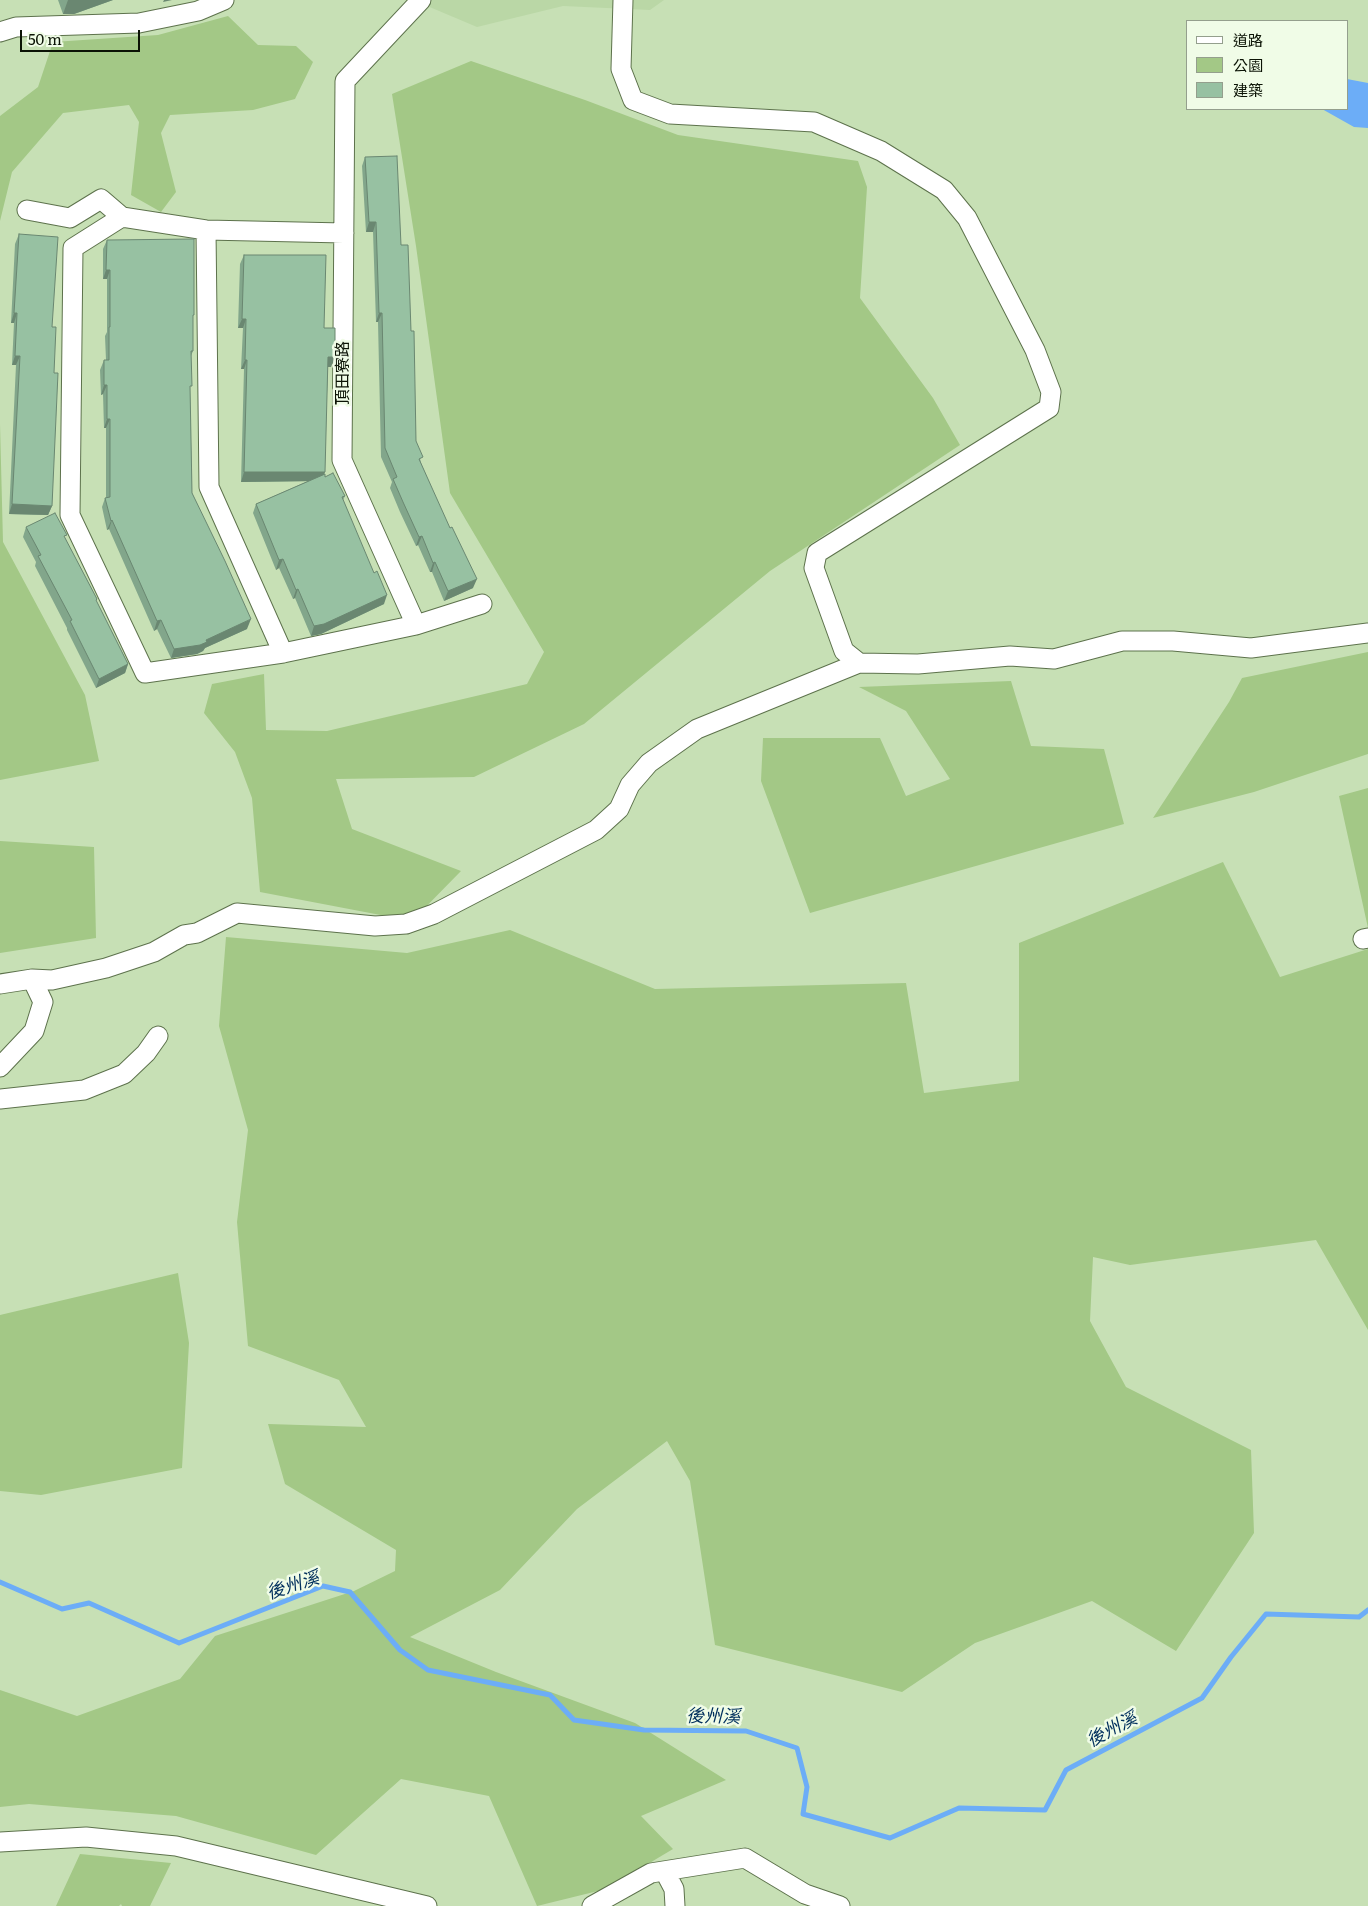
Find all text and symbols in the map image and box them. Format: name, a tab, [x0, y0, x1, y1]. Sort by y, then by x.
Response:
scale bar	[22, 20, 142, 52]
legend	[1186, 20, 1348, 110]
text: 50 m	[28, 27, 62, 50]
text: 道路	[1233, 28, 1263, 51]
text: 公園	[1233, 53, 1263, 76]
text: 建築	[1233, 78, 1263, 101]
street label: 頂田寮路	[333, 341, 353, 405]
water label: 後州溪	[264, 1567, 322, 1605]
water label: 後州溪	[686, 1706, 740, 1728]
water label: 後州溪	[1083, 1708, 1141, 1752]

